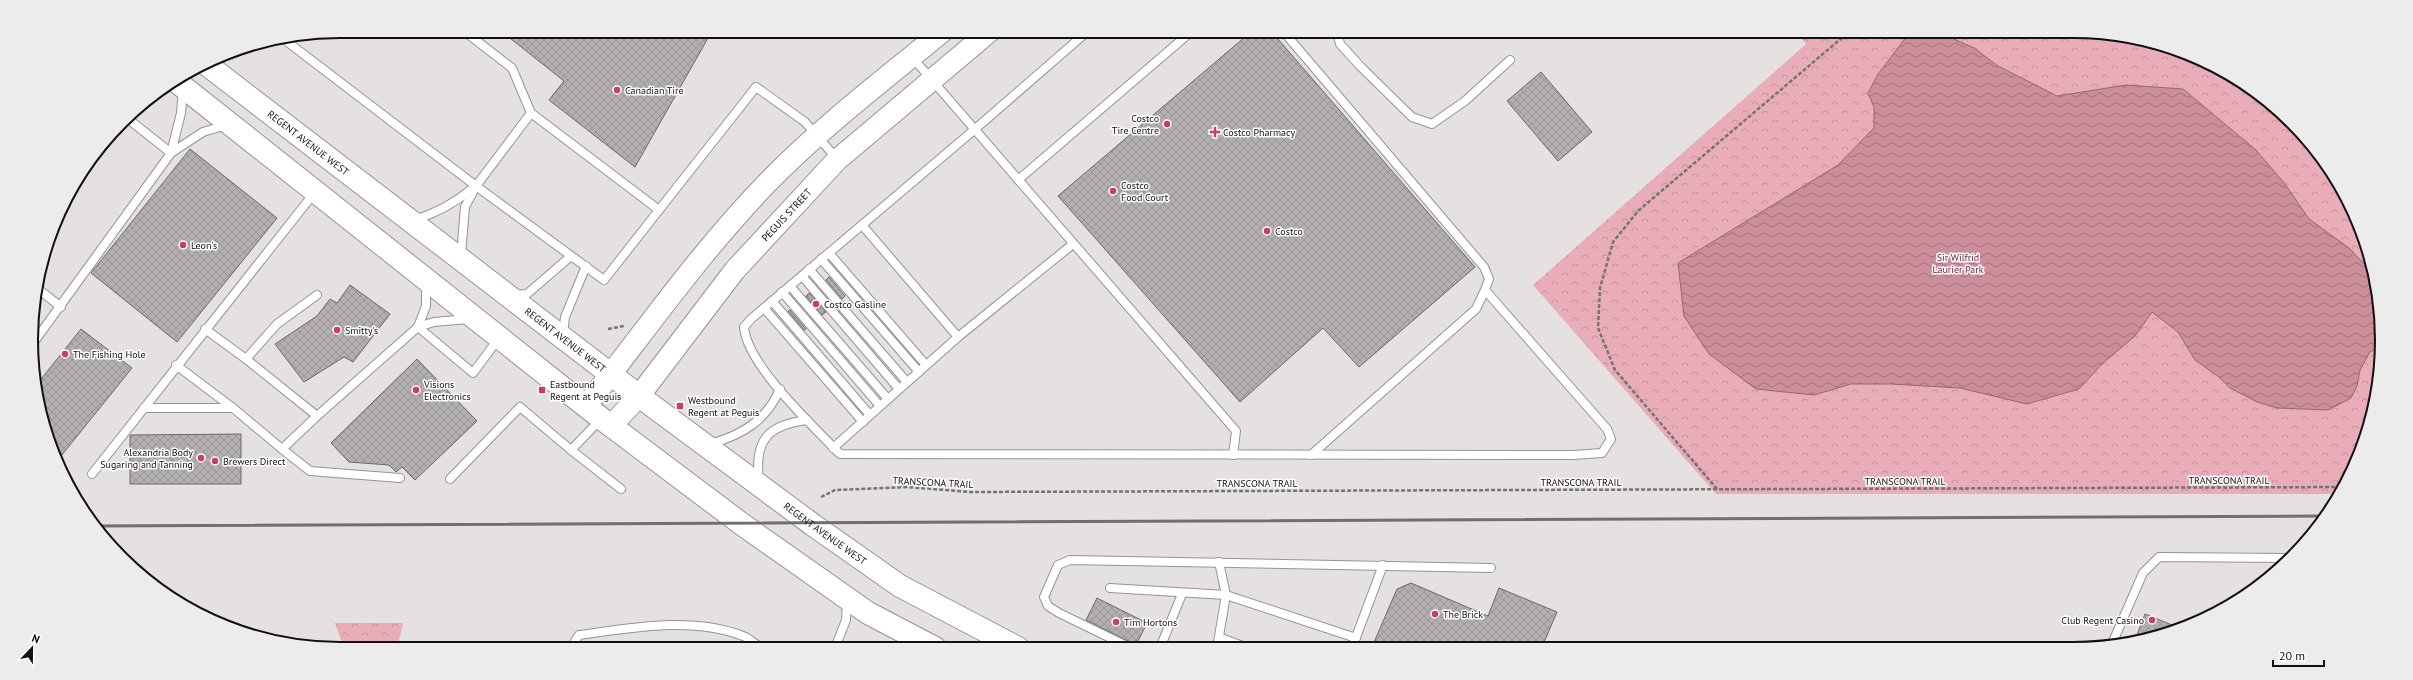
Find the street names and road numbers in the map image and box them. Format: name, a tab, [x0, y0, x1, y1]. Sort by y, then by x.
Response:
street label: REGENT AVENUE WEST	[265, 108, 352, 178]
street label: PEGUIS STREET	[759, 185, 815, 244]
street label: REGENT AVENUE WEST	[522, 305, 609, 376]
street label: TRANSCONA TRAIL	[892, 474, 974, 491]
street label: TRANSCONA TRAIL	[2188, 474, 2270, 487]
street label: TRANSCONA TRAIL	[1864, 475, 1946, 488]
street label: TRANSCONA TRAIL	[1540, 476, 1622, 489]
street label: TRANSCONA TRAIL	[1216, 477, 1298, 490]
street label: REGENT AVENUE WEST	[781, 499, 870, 568]

